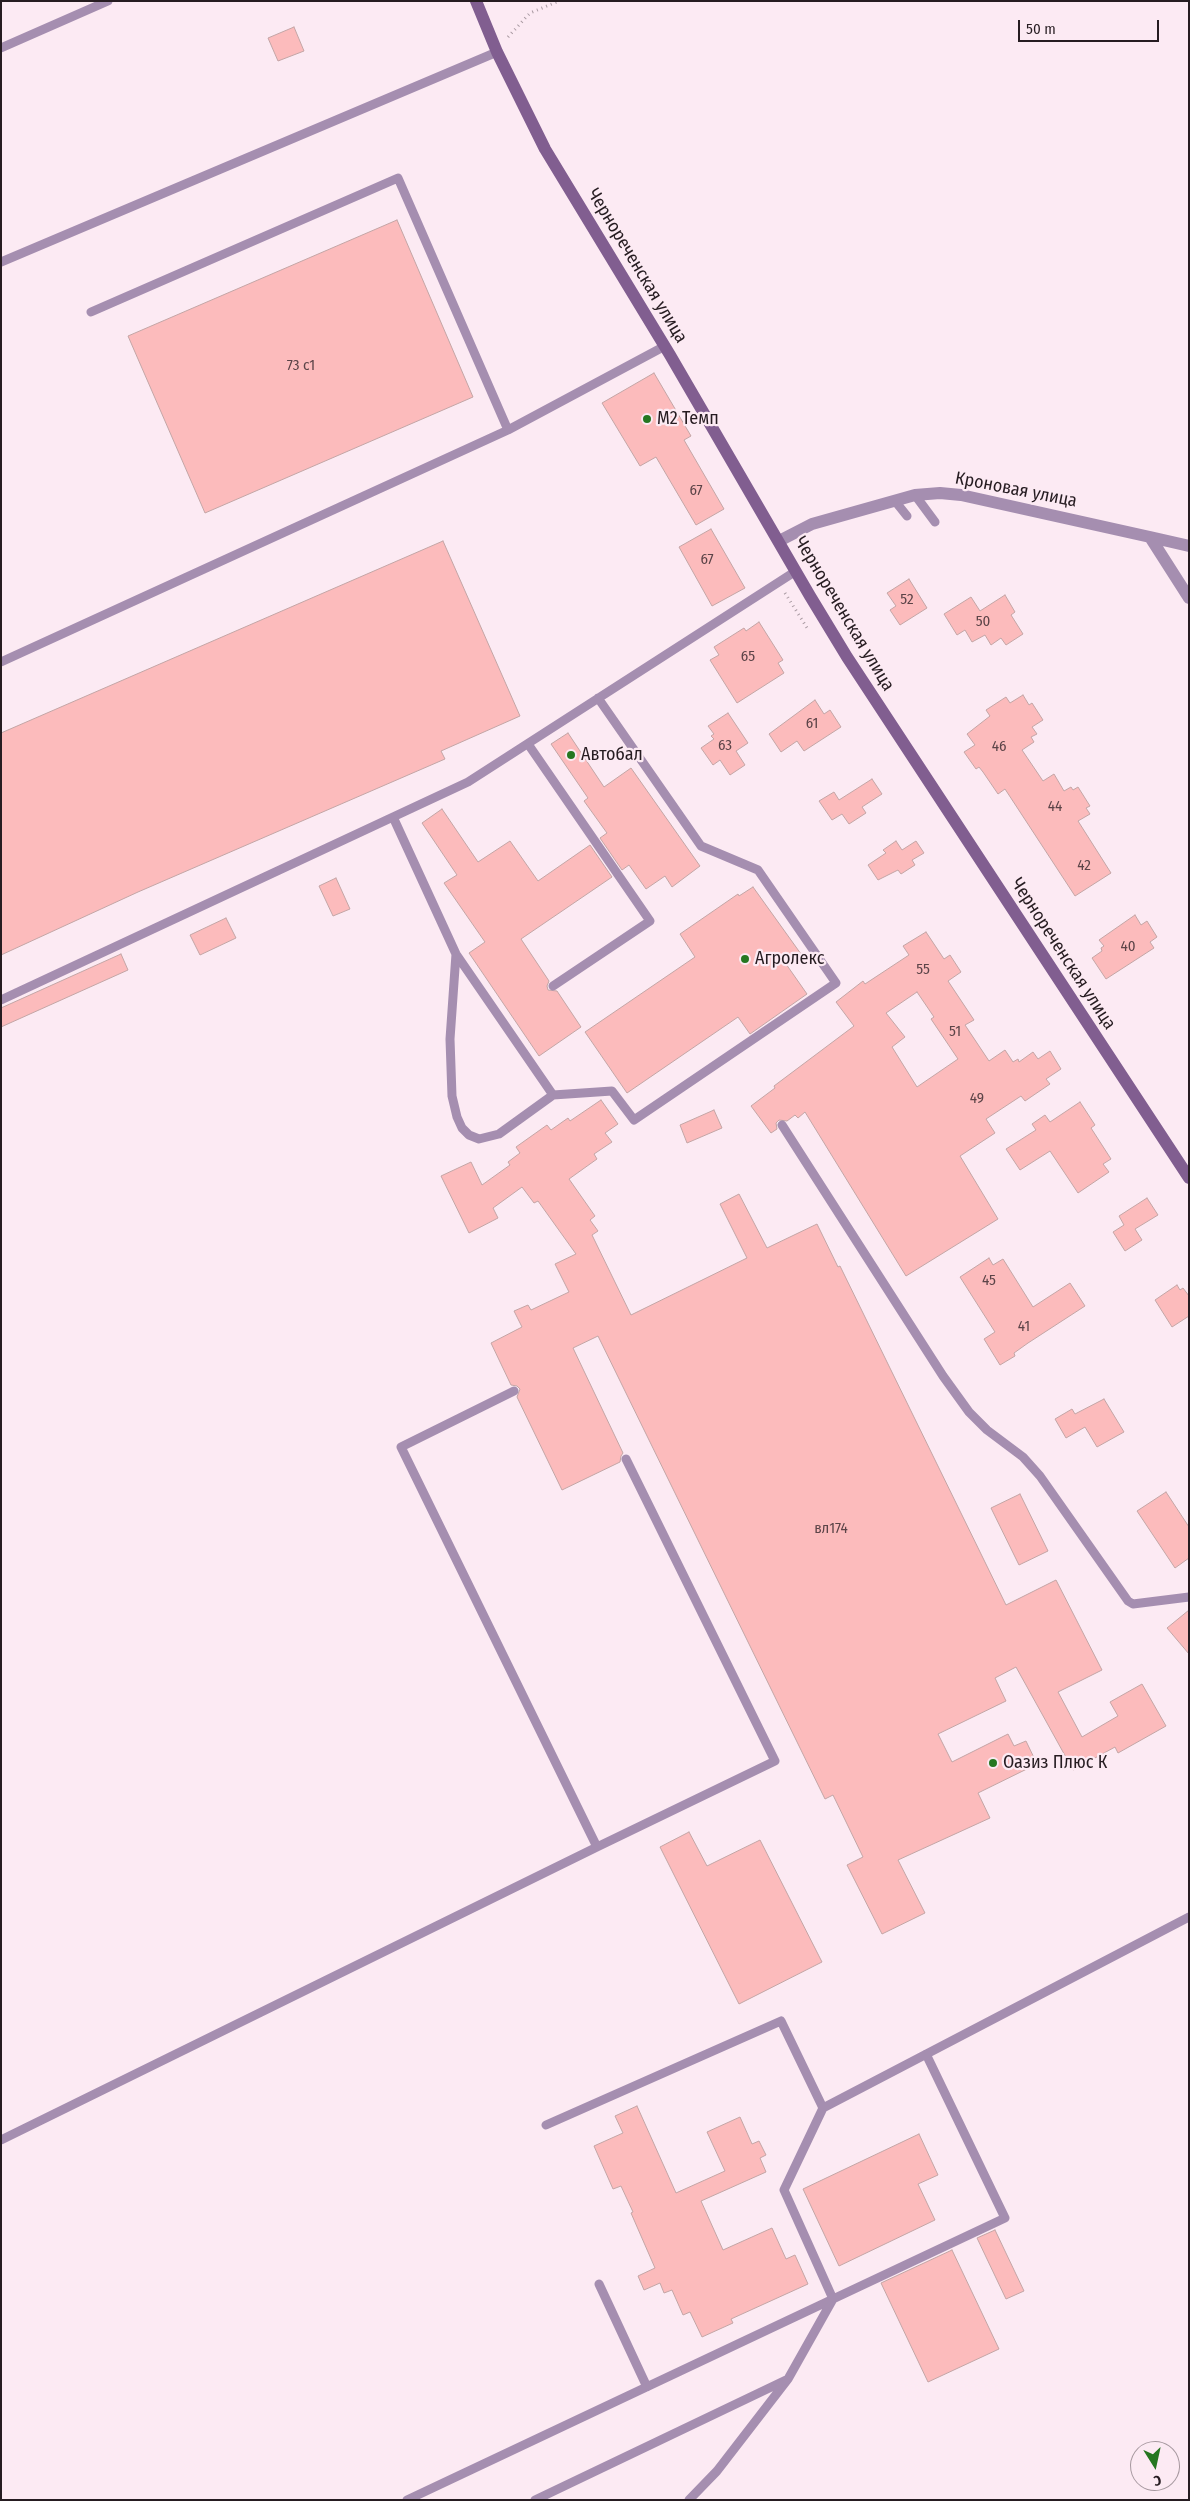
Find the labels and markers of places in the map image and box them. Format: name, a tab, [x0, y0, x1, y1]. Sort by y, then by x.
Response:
place label: М2 Темп	[657, 408, 719, 430]
marker: М2 Темп	[641, 413, 653, 425]
place label: Автобал	[581, 744, 643, 766]
marker: Автобал	[565, 749, 577, 761]
place label: Агролекс	[755, 948, 824, 970]
marker: Агролекс	[739, 953, 751, 965]
place label: Оазиз Плюс К	[1003, 1752, 1107, 1774]
marker: Оазиз Плюс К	[987, 1757, 999, 1769]

